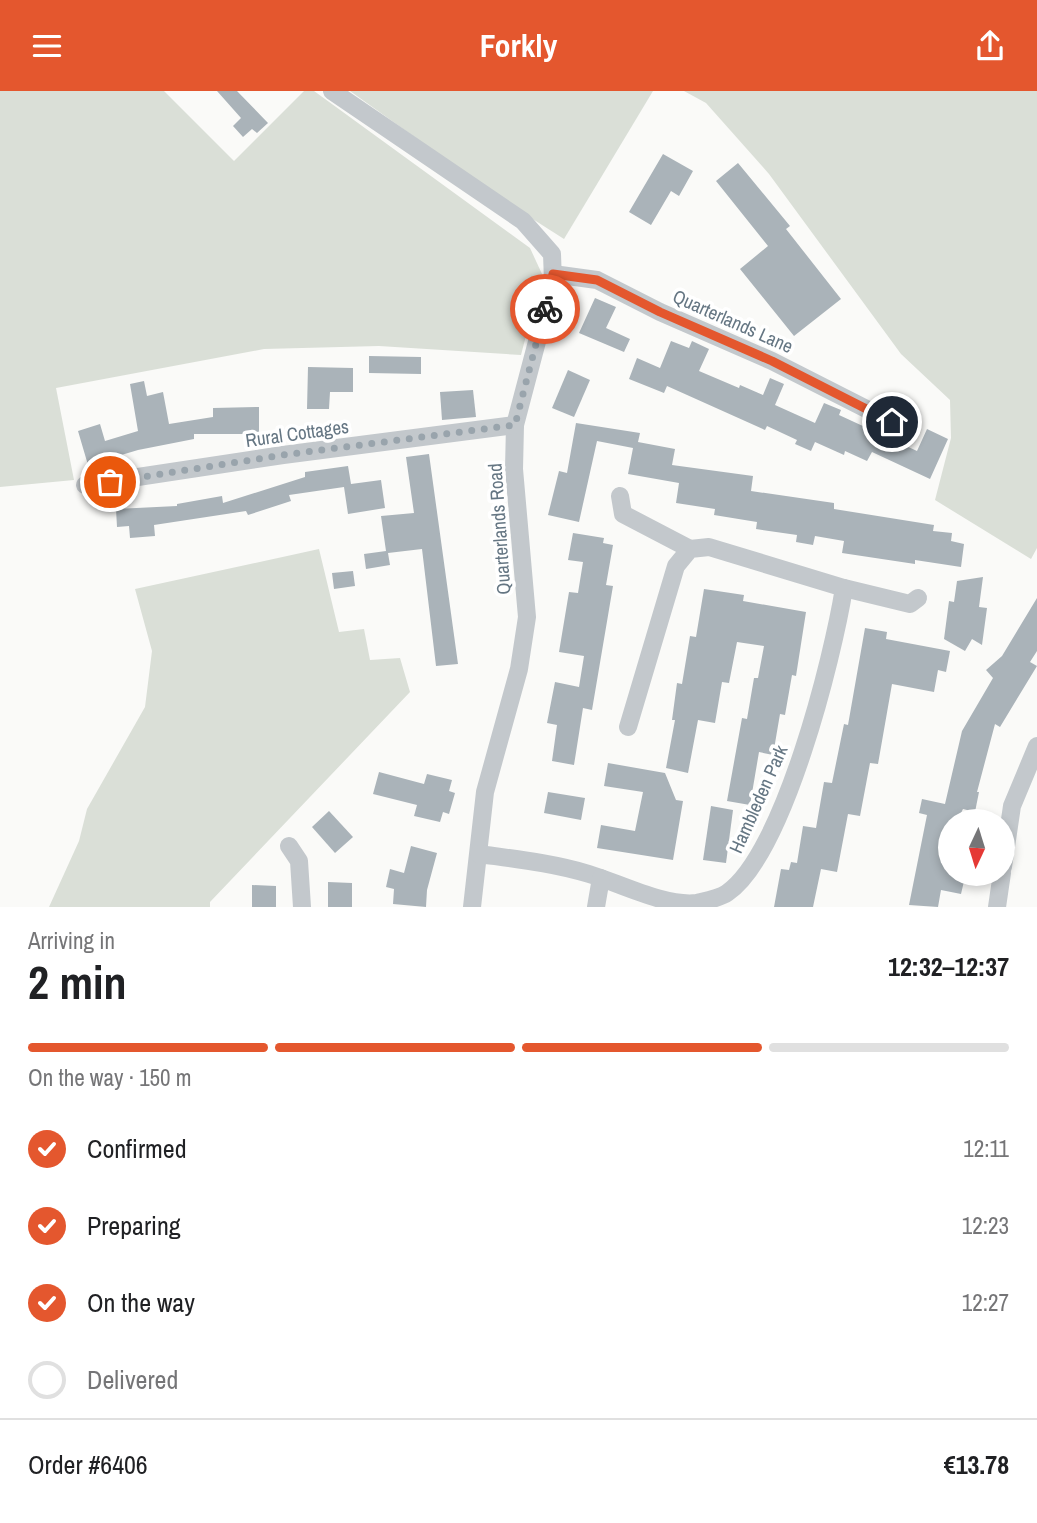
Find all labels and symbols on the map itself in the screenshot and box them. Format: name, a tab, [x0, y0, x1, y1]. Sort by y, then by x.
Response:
courier	[510, 274, 580, 344]
street label: Quarterlands Lane	[669, 283, 797, 359]
pin	[862, 392, 922, 452]
street label: Rural Cottages	[244, 413, 350, 453]
pin	[80, 452, 140, 512]
street label: Quarterlands Road	[481, 462, 517, 596]
street label: Hambleden Park	[723, 741, 794, 857]
north arrow	[938, 809, 1015, 885]

